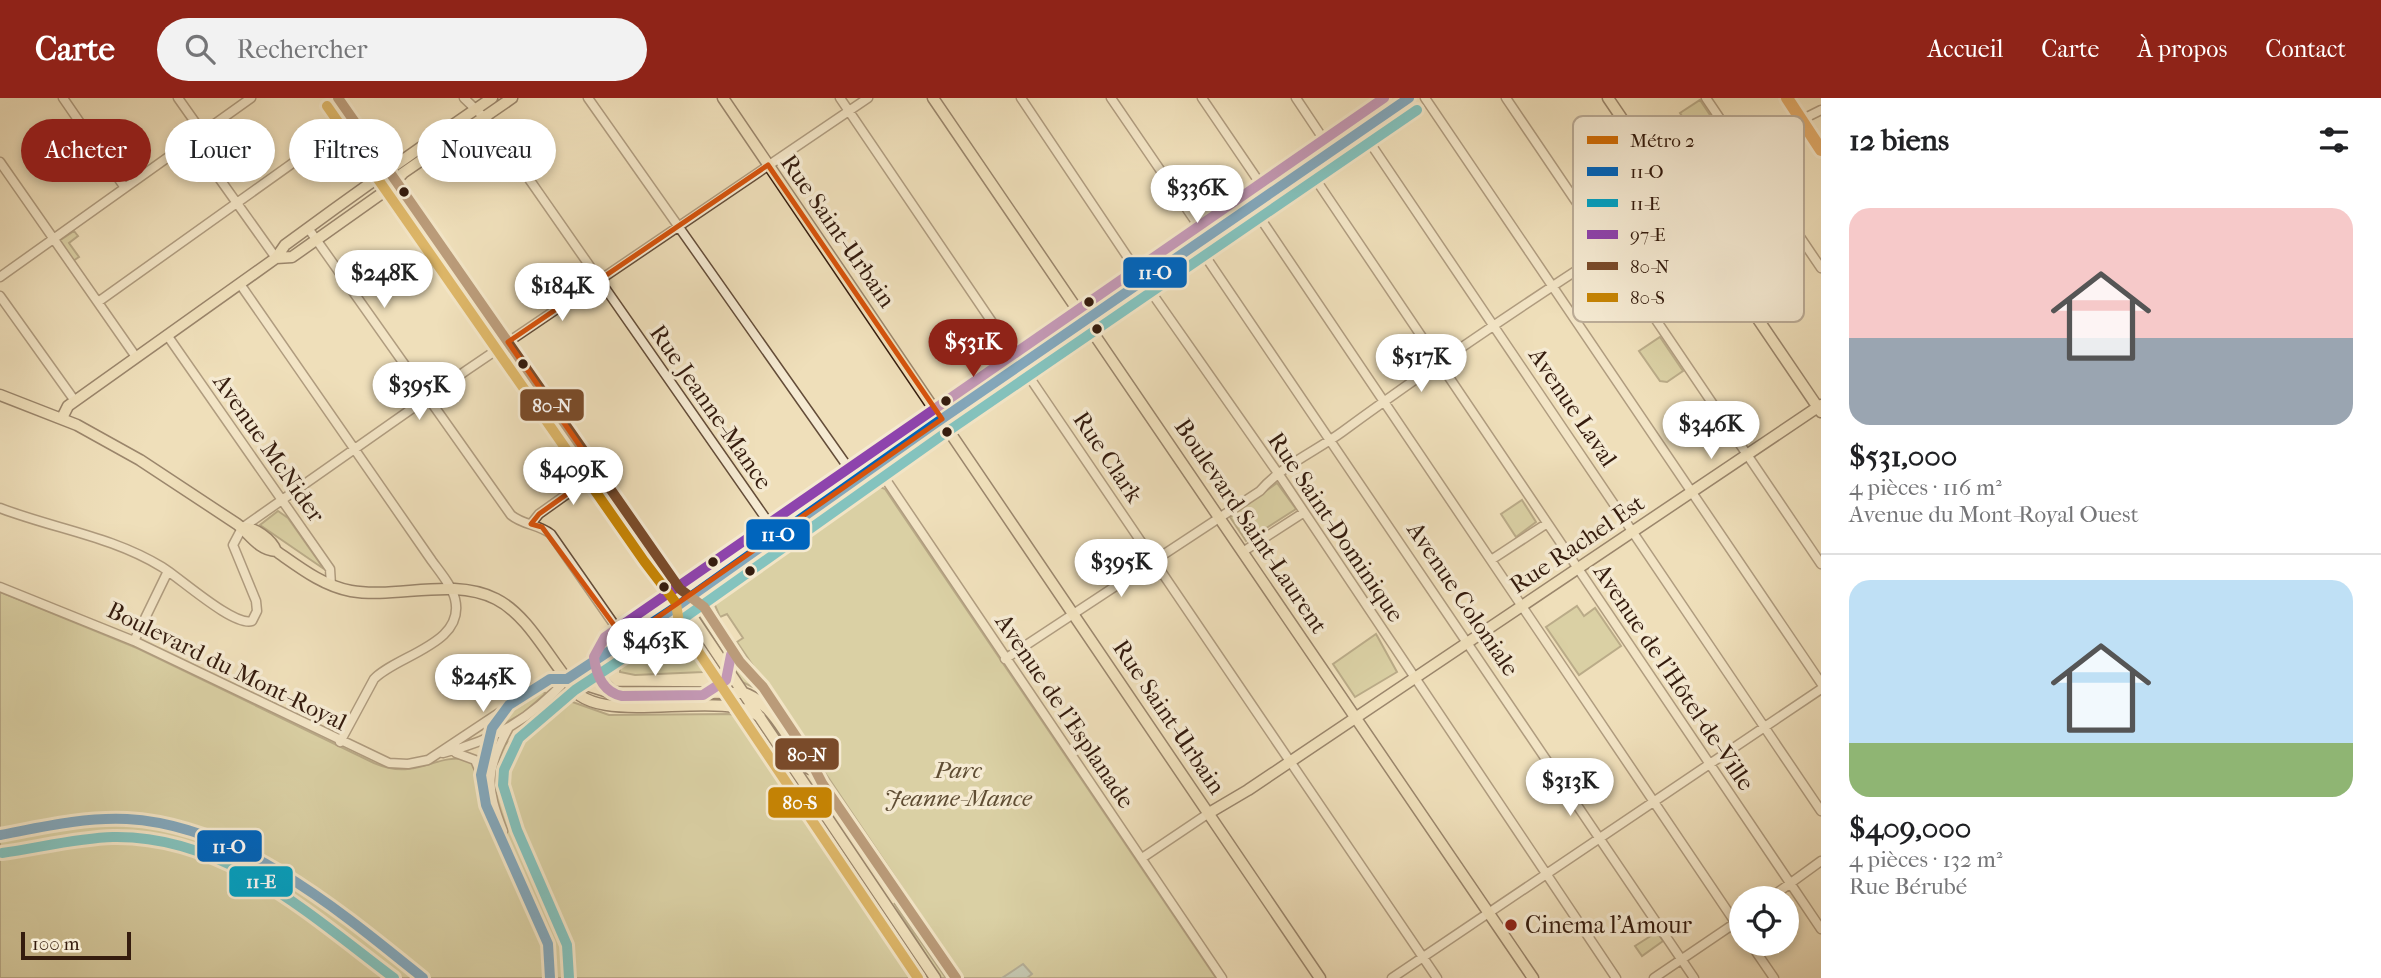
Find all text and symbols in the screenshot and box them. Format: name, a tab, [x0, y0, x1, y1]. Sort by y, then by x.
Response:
search box	[157, 18, 647, 81]
text: Carte	[35, 30, 115, 69]
icon: search	[181, 30, 219, 68]
text: Rechercher	[237, 34, 368, 65]
text: Accueil	[1928, 35, 2003, 63]
text: Carte	[2041, 35, 2099, 63]
text: À propos	[2137, 35, 2227, 63]
text: Contact	[2265, 35, 2346, 63]
legend	[1573, 116, 1804, 322]
chip: Acheter	[21, 119, 151, 182]
chip: Louer	[165, 119, 275, 182]
chip: Filtres	[289, 119, 403, 182]
chip: Nouveau	[417, 119, 556, 182]
icon: filters	[2315, 121, 2353, 159]
text: 12 biens	[1849, 123, 1949, 158]
text: Métro 2	[1630, 130, 1695, 152]
street label: Rue Saint-Urbain	[775, 149, 901, 313]
text: 11-O	[1630, 161, 1664, 183]
pin: $336K	[1148, 166, 1246, 225]
text: $336K	[1167, 174, 1227, 201]
unlabelled marker	[397, 185, 411, 199]
text: 11-E	[1630, 193, 1660, 215]
text: 97-E	[1630, 224, 1666, 246]
pin: $248K	[335, 250, 433, 310]
icon: home	[2038, 253, 2164, 379]
line badge: 11-O	[1122, 256, 1188, 289]
text: 80-N	[1630, 256, 1670, 278]
text: $248K	[351, 259, 417, 286]
text: 11-O	[1138, 262, 1172, 284]
pin: $184K	[513, 264, 611, 323]
text: $184K	[531, 272, 593, 299]
text: 80-S	[1630, 287, 1665, 309]
unlabelled marker	[1082, 295, 1096, 309]
street label: Rue Jeanne-Mance	[644, 319, 778, 495]
pin: $531K	[924, 320, 1022, 379]
unlabelled marker	[1090, 322, 1104, 336]
text: $531K	[945, 328, 1001, 355]
pin: $517K	[1372, 334, 1470, 394]
street label: Avenue Laval	[1522, 341, 1623, 472]
text: $517K	[1392, 343, 1450, 370]
unlabelled marker	[516, 357, 530, 371]
pin: $395K	[370, 362, 468, 422]
street label: Avenue McNider	[207, 368, 331, 528]
text: $395K	[389, 371, 449, 398]
line badge: 80-N	[519, 388, 585, 422]
unlabelled marker	[939, 394, 953, 408]
text: 80-N	[532, 395, 572, 417]
pin: $346K	[1662, 402, 1760, 461]
street label: Rue Clark	[1067, 406, 1149, 508]
text: $346K	[1679, 410, 1743, 437]
street label: Boulevard Saint-Laurent	[1169, 413, 1334, 639]
unlabelled marker	[940, 425, 954, 439]
street label: Rue Saint-Dominique	[1262, 427, 1410, 627]
text: $531,000	[1849, 439, 1957, 474]
pin: $409K	[524, 448, 622, 507]
text: $409K	[539, 456, 607, 483]
text: 4 pièces · 116 m²	[1849, 474, 2002, 501]
street label: Rue Rachel Est	[1505, 489, 1650, 599]
text: Avenue du Mont-Royal Ouest	[1849, 501, 2139, 528]
street label: Avenue Coloniale	[1401, 516, 1525, 681]
line badge: 11-O	[745, 518, 811, 551]
text: 11-O	[761, 524, 795, 546]
pin: $395K	[1072, 540, 1170, 599]
text: $395K	[1091, 548, 1151, 575]
unlabelled marker	[706, 555, 720, 569]
street label: Avenue de l'Hôtel-de-Ville	[1587, 558, 1760, 796]
unlabelled marker	[743, 564, 757, 578]
unlabelled marker	[657, 580, 671, 594]
street label: Boulevard du Mont-Royal	[103, 596, 352, 736]
street label: Avenue de l'Esplanade	[989, 608, 1141, 814]
pin: $463K	[606, 618, 704, 678]
icon: home	[2038, 625, 2164, 751]
text: $463K	[623, 627, 687, 654]
street label: Rue Saint-Urbain	[1107, 634, 1231, 800]
pin: $245K	[434, 654, 532, 714]
text: $245K	[451, 663, 515, 690]
line badge: 80-N	[774, 737, 840, 771]
text: 80-N	[787, 744, 827, 766]
park label: Parc Jeanne-Mance	[884, 756, 1033, 812]
pin: $313K	[1521, 758, 1619, 818]
text: $313K	[1542, 767, 1598, 794]
line badge: 80-S	[767, 786, 833, 819]
text: 80-S	[783, 792, 818, 814]
text: $409,000	[1849, 811, 1971, 846]
line badge: 11-O	[196, 829, 263, 863]
text: 11-O	[212, 836, 246, 858]
text: 4 pièces · 132 m²	[1849, 846, 2002, 873]
line badge: 11-E	[228, 865, 294, 898]
text: 11-E	[246, 871, 276, 893]
text: Rue Bérubé	[1849, 873, 1967, 900]
map controls	[1729, 886, 1799, 956]
button: locate	[1729, 886, 1799, 956]
place label: Cinema l'Amour	[1525, 911, 1693, 939]
marker: Cinema l'Amour	[1503, 917, 1519, 933]
scale bar	[21, 929, 131, 961]
text: 100 m	[32, 933, 80, 955]

